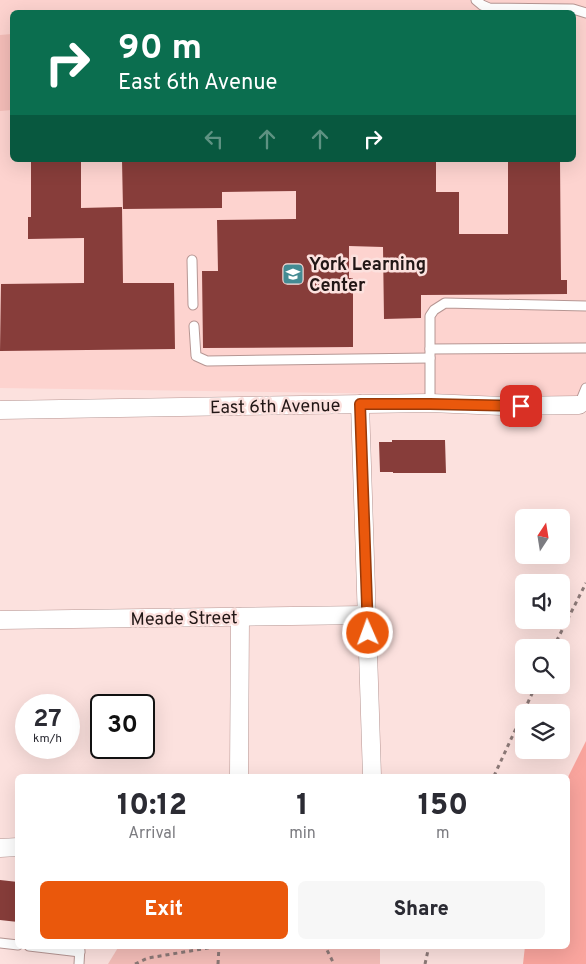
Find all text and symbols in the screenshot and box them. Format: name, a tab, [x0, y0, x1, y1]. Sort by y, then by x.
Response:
text: 90 m	[118, 27, 202, 71]
icon: right	[35, 30, 100, 95]
text: East 6th Avenue	[118, 70, 277, 97]
icon: left	[200, 125, 228, 153]
icon: ahead	[253, 125, 281, 153]
icon: ahead	[306, 125, 334, 153]
icon: right	[359, 125, 387, 153]
place label: York Learning Center	[309, 254, 426, 298]
school or university icon: York Learning Center	[281, 262, 305, 286]
pin	[500, 385, 542, 427]
icon: arrive	[507, 392, 535, 420]
street label: East 6th Avenue	[210, 395, 340, 420]
north arrow	[515, 509, 570, 564]
map controls	[515, 509, 570, 759]
button: sound	[515, 574, 570, 629]
position arrow	[341, 606, 393, 658]
street label: Meade Street	[130, 607, 238, 632]
button: search	[515, 639, 570, 694]
speed limit sign: 30	[90, 694, 155, 759]
text: 27	[33, 704, 62, 736]
button: layers	[515, 704, 570, 759]
text: km/h	[33, 731, 62, 747]
text: 10:12	[117, 788, 187, 825]
text: 1	[296, 788, 309, 825]
text: 150	[418, 788, 468, 825]
text: Arrival	[128, 824, 176, 844]
text: min	[289, 824, 316, 844]
text: m	[436, 824, 450, 844]
button: Exit	[40, 881, 288, 939]
button: Share	[298, 881, 545, 939]

